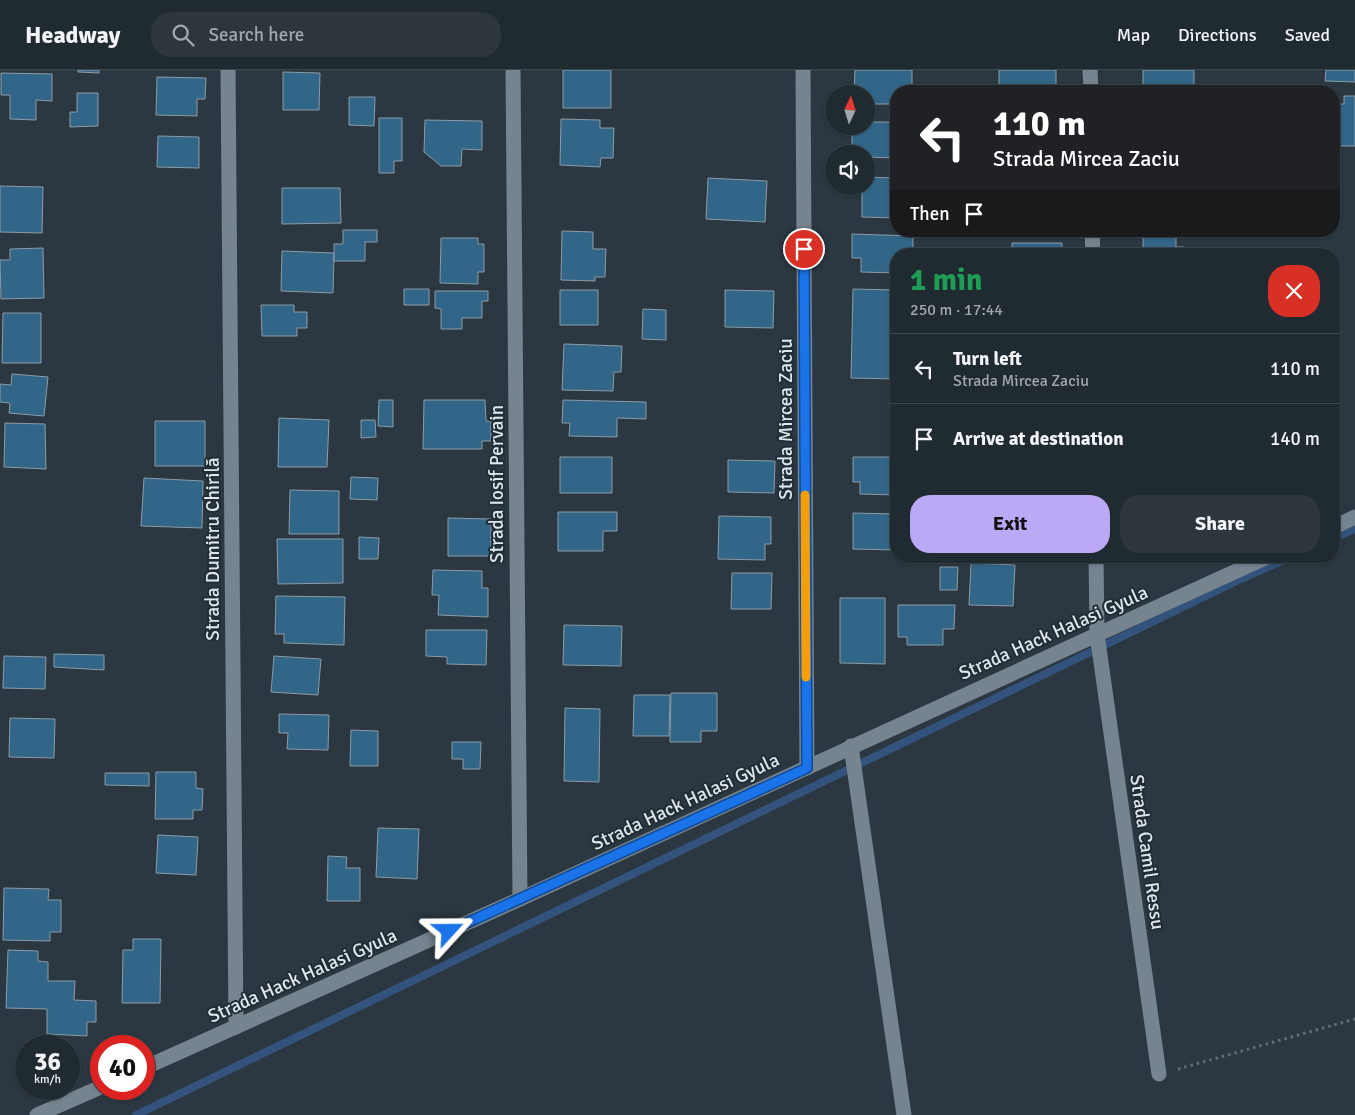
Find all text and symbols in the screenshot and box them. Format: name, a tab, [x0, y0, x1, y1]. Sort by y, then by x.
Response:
search box	[151, 12, 501, 57]
text: Headway	[25, 20, 121, 50]
icon: search	[169, 21, 197, 49]
text: Search here	[209, 23, 304, 47]
text: Map	[1117, 24, 1150, 46]
text: Directions	[1178, 24, 1257, 46]
text: Saved	[1285, 24, 1330, 46]
north arrow	[825, 85, 875, 135]
map controls	[825, 85, 875, 195]
text: 110 m	[993, 102, 1086, 145]
icon: left	[910, 105, 975, 170]
button: sound	[825, 145, 875, 195]
text: Strada Mircea Zaciu	[993, 145, 1180, 172]
icon: arrive	[960, 200, 988, 228]
text: Then	[910, 202, 950, 226]
pin	[783, 228, 825, 270]
icon: arrive	[790, 235, 818, 263]
text: 1 min	[910, 262, 982, 299]
button: close	[1268, 265, 1320, 317]
text: 250 m · 17:44	[910, 300, 1003, 320]
street label: Strada Mircea Zaciu	[774, 338, 798, 500]
text: Turn left	[953, 347, 1022, 371]
icon: left	[910, 355, 938, 383]
text: 110 m	[1270, 357, 1320, 381]
text: Strada Mircea Zaciu	[953, 371, 1089, 391]
street label: Strada Iosif Pervain	[485, 405, 509, 563]
icon: arrive	[910, 425, 938, 453]
text: Arrive at destination	[953, 427, 1124, 451]
text: 140 m	[1270, 427, 1320, 451]
street label: Strada Dumitru Chirilă	[201, 457, 225, 641]
button: Exit	[910, 495, 1110, 553]
button: Share	[1120, 495, 1320, 553]
street label: Strada Hack Halasi Gyula	[955, 580, 1152, 685]
street label: Strada Hack Halasi Gyula	[588, 748, 783, 856]
street label: Strada Camil Ressu	[1124, 773, 1170, 931]
position arrow	[422, 904, 474, 956]
street label: Strada Hack Halasi Gyula	[204, 923, 401, 1028]
speed limit sign: 40	[90, 1035, 155, 1100]
text: 36	[34, 1046, 61, 1077]
text: km/h	[34, 1072, 61, 1087]

